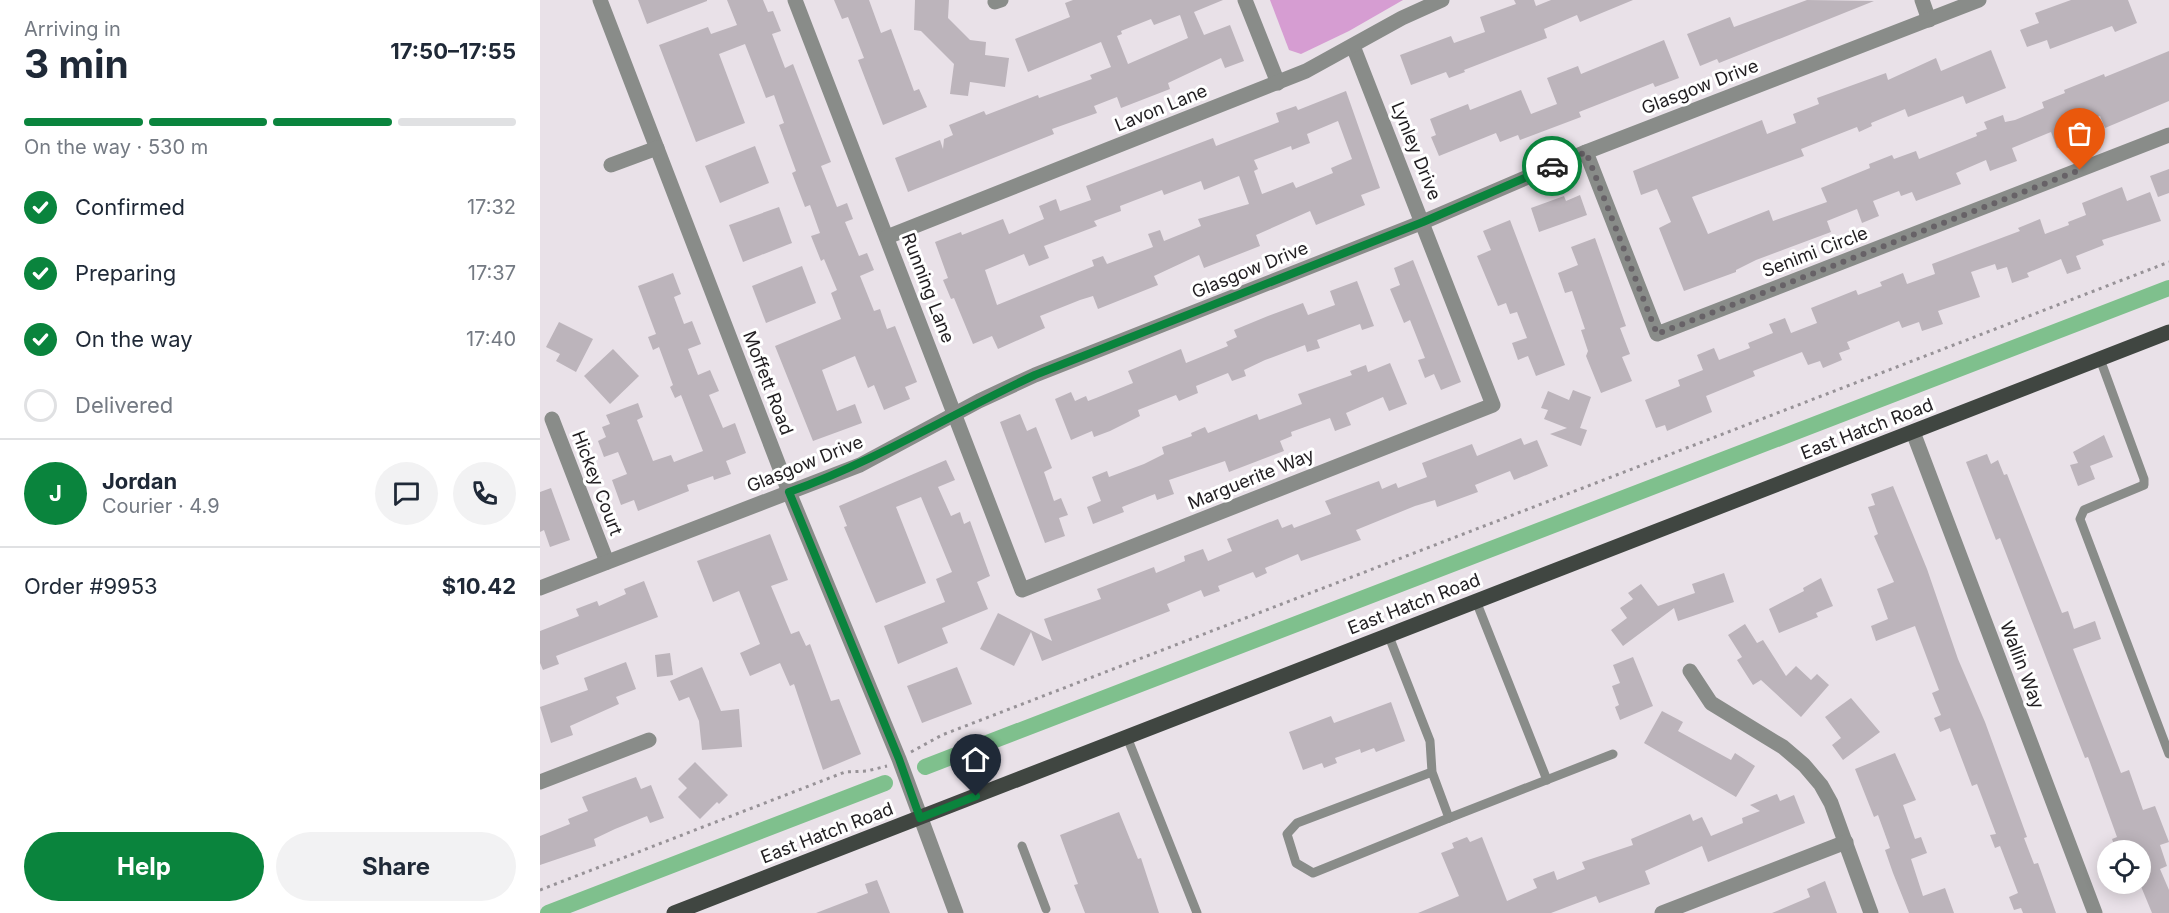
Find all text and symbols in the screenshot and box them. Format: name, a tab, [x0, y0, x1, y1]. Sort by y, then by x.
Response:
text: Arriving in	[24, 17, 121, 41]
text: 17:50–17:55	[390, 38, 516, 64]
text: 3 min	[24, 40, 129, 87]
street label: Glasgow Drive	[1638, 55, 1761, 118]
street label: Lavon Lane	[1112, 80, 1210, 136]
street label: Lynley Drive	[1387, 99, 1446, 203]
pin	[2054, 108, 2105, 170]
icon: bag	[2063, 117, 2096, 150]
text: On the way · 530 m	[24, 135, 208, 159]
courier	[1522, 136, 1582, 196]
icon: car	[1536, 150, 1569, 183]
icon: check	[24, 191, 57, 224]
text: Confirmed	[75, 194, 185, 220]
text: 17:32	[467, 195, 516, 219]
street label: Senimi Circle	[1759, 222, 1871, 281]
street label: Running Lane	[898, 230, 959, 346]
street label: Glasgow Drive	[1189, 237, 1311, 302]
icon: check	[24, 257, 57, 290]
text: Preparing	[75, 260, 176, 286]
text: 17:37	[468, 261, 516, 285]
icon: check	[24, 323, 57, 356]
text: On the way	[75, 326, 193, 352]
text: 17:40	[466, 327, 516, 351]
street label: Moffett Road	[739, 328, 798, 438]
text: Delivered	[75, 392, 173, 418]
street label: East Hatch Road	[1798, 394, 1936, 463]
street label: Hickey Court	[568, 428, 627, 538]
street label: Glasgow Drive	[744, 431, 866, 496]
street label: Marguerite Way	[1185, 444, 1317, 513]
button: chat	[375, 462, 438, 525]
button: phone	[453, 462, 516, 525]
text: Jordan	[102, 468, 177, 494]
text: J	[49, 480, 62, 506]
text: Courier · 4.9	[102, 494, 220, 518]
street label: East Hatch Road	[1345, 569, 1483, 638]
text: Order #9953	[24, 573, 158, 599]
text: $10.42	[442, 573, 516, 599]
street label: Wallin Way	[1996, 618, 2049, 712]
pin	[950, 734, 1001, 796]
icon: home	[959, 743, 992, 776]
street label: East Hatch Road	[758, 798, 896, 867]
button: Help	[24, 832, 264, 901]
button: Share	[276, 832, 516, 901]
map controls	[2097, 840, 2151, 894]
button: locate	[2097, 840, 2151, 894]

